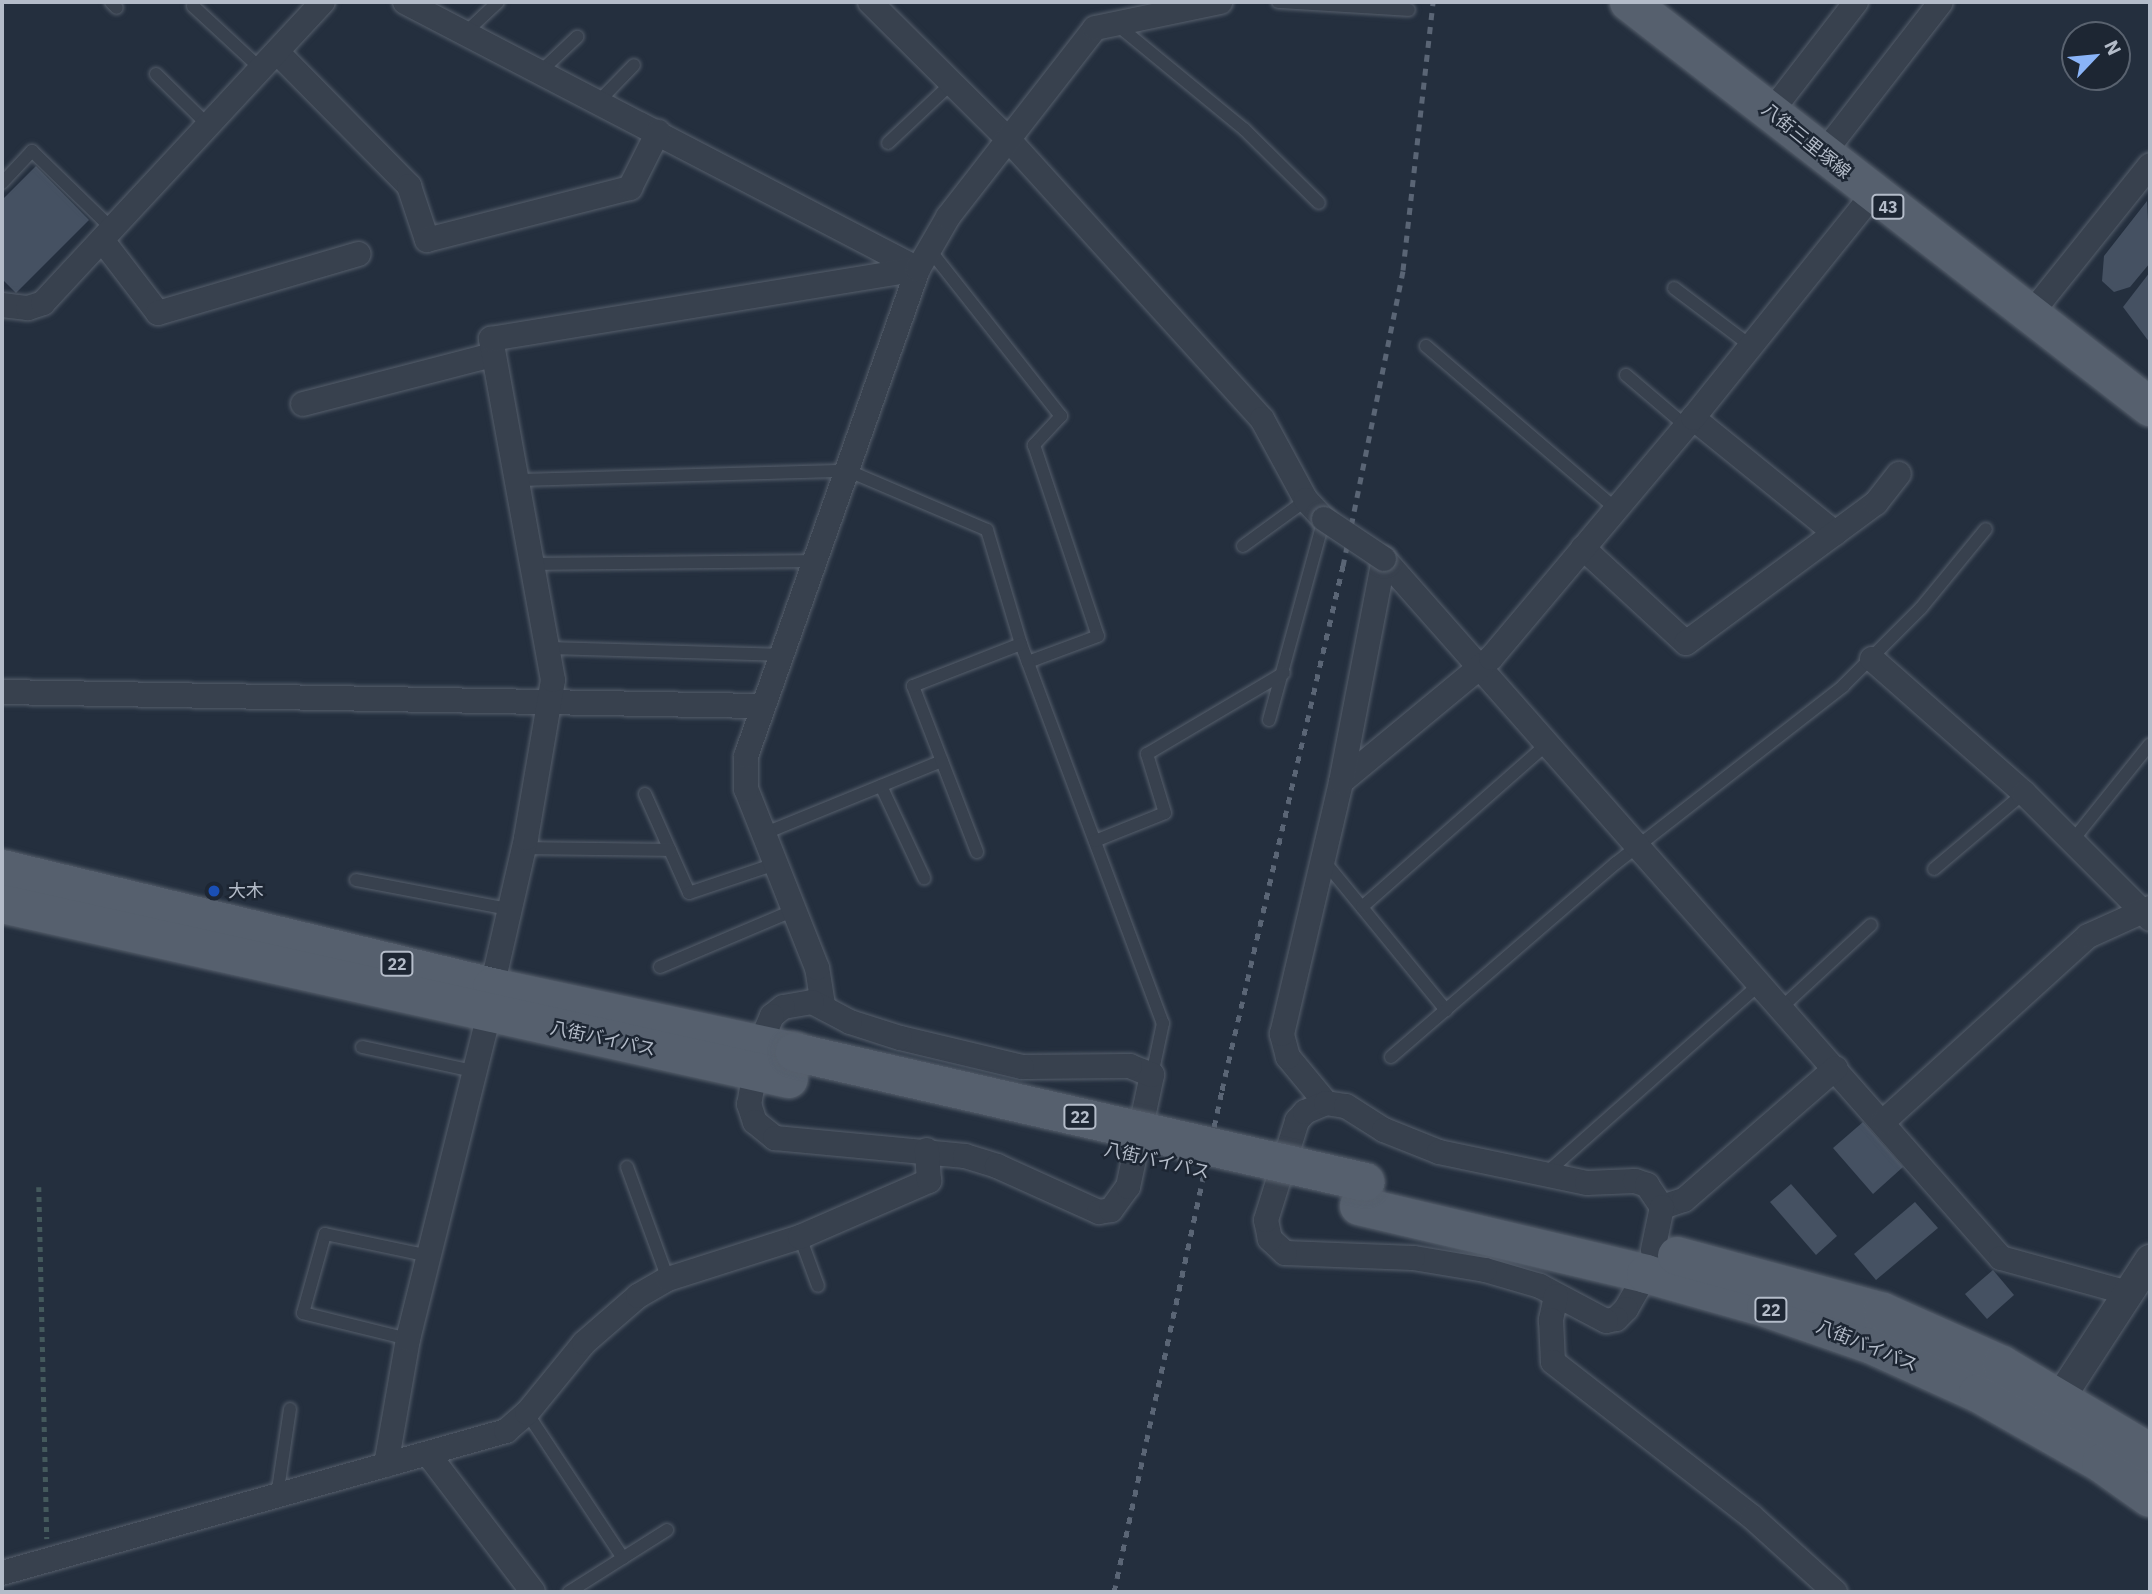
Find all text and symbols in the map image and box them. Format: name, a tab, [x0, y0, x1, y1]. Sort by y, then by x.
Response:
north arrow	[2061, 21, 2131, 91]
text: N	[2099, 36, 2127, 59]
street label: 八街三里塚線	[1757, 99, 1855, 183]
road number: 43	[1870, 195, 1906, 220]
place label: 大木	[228, 880, 264, 902]
marker: 大木	[206, 883, 222, 899]
road number: 22	[380, 952, 414, 976]
street label: 八街バイパス	[548, 1017, 658, 1061]
road number: 22	[1062, 1105, 1098, 1130]
street label: 八街バイパス	[1102, 1138, 1212, 1184]
road number: 22	[1754, 1298, 1788, 1322]
street label: 八街バイパス	[1813, 1316, 1921, 1376]

